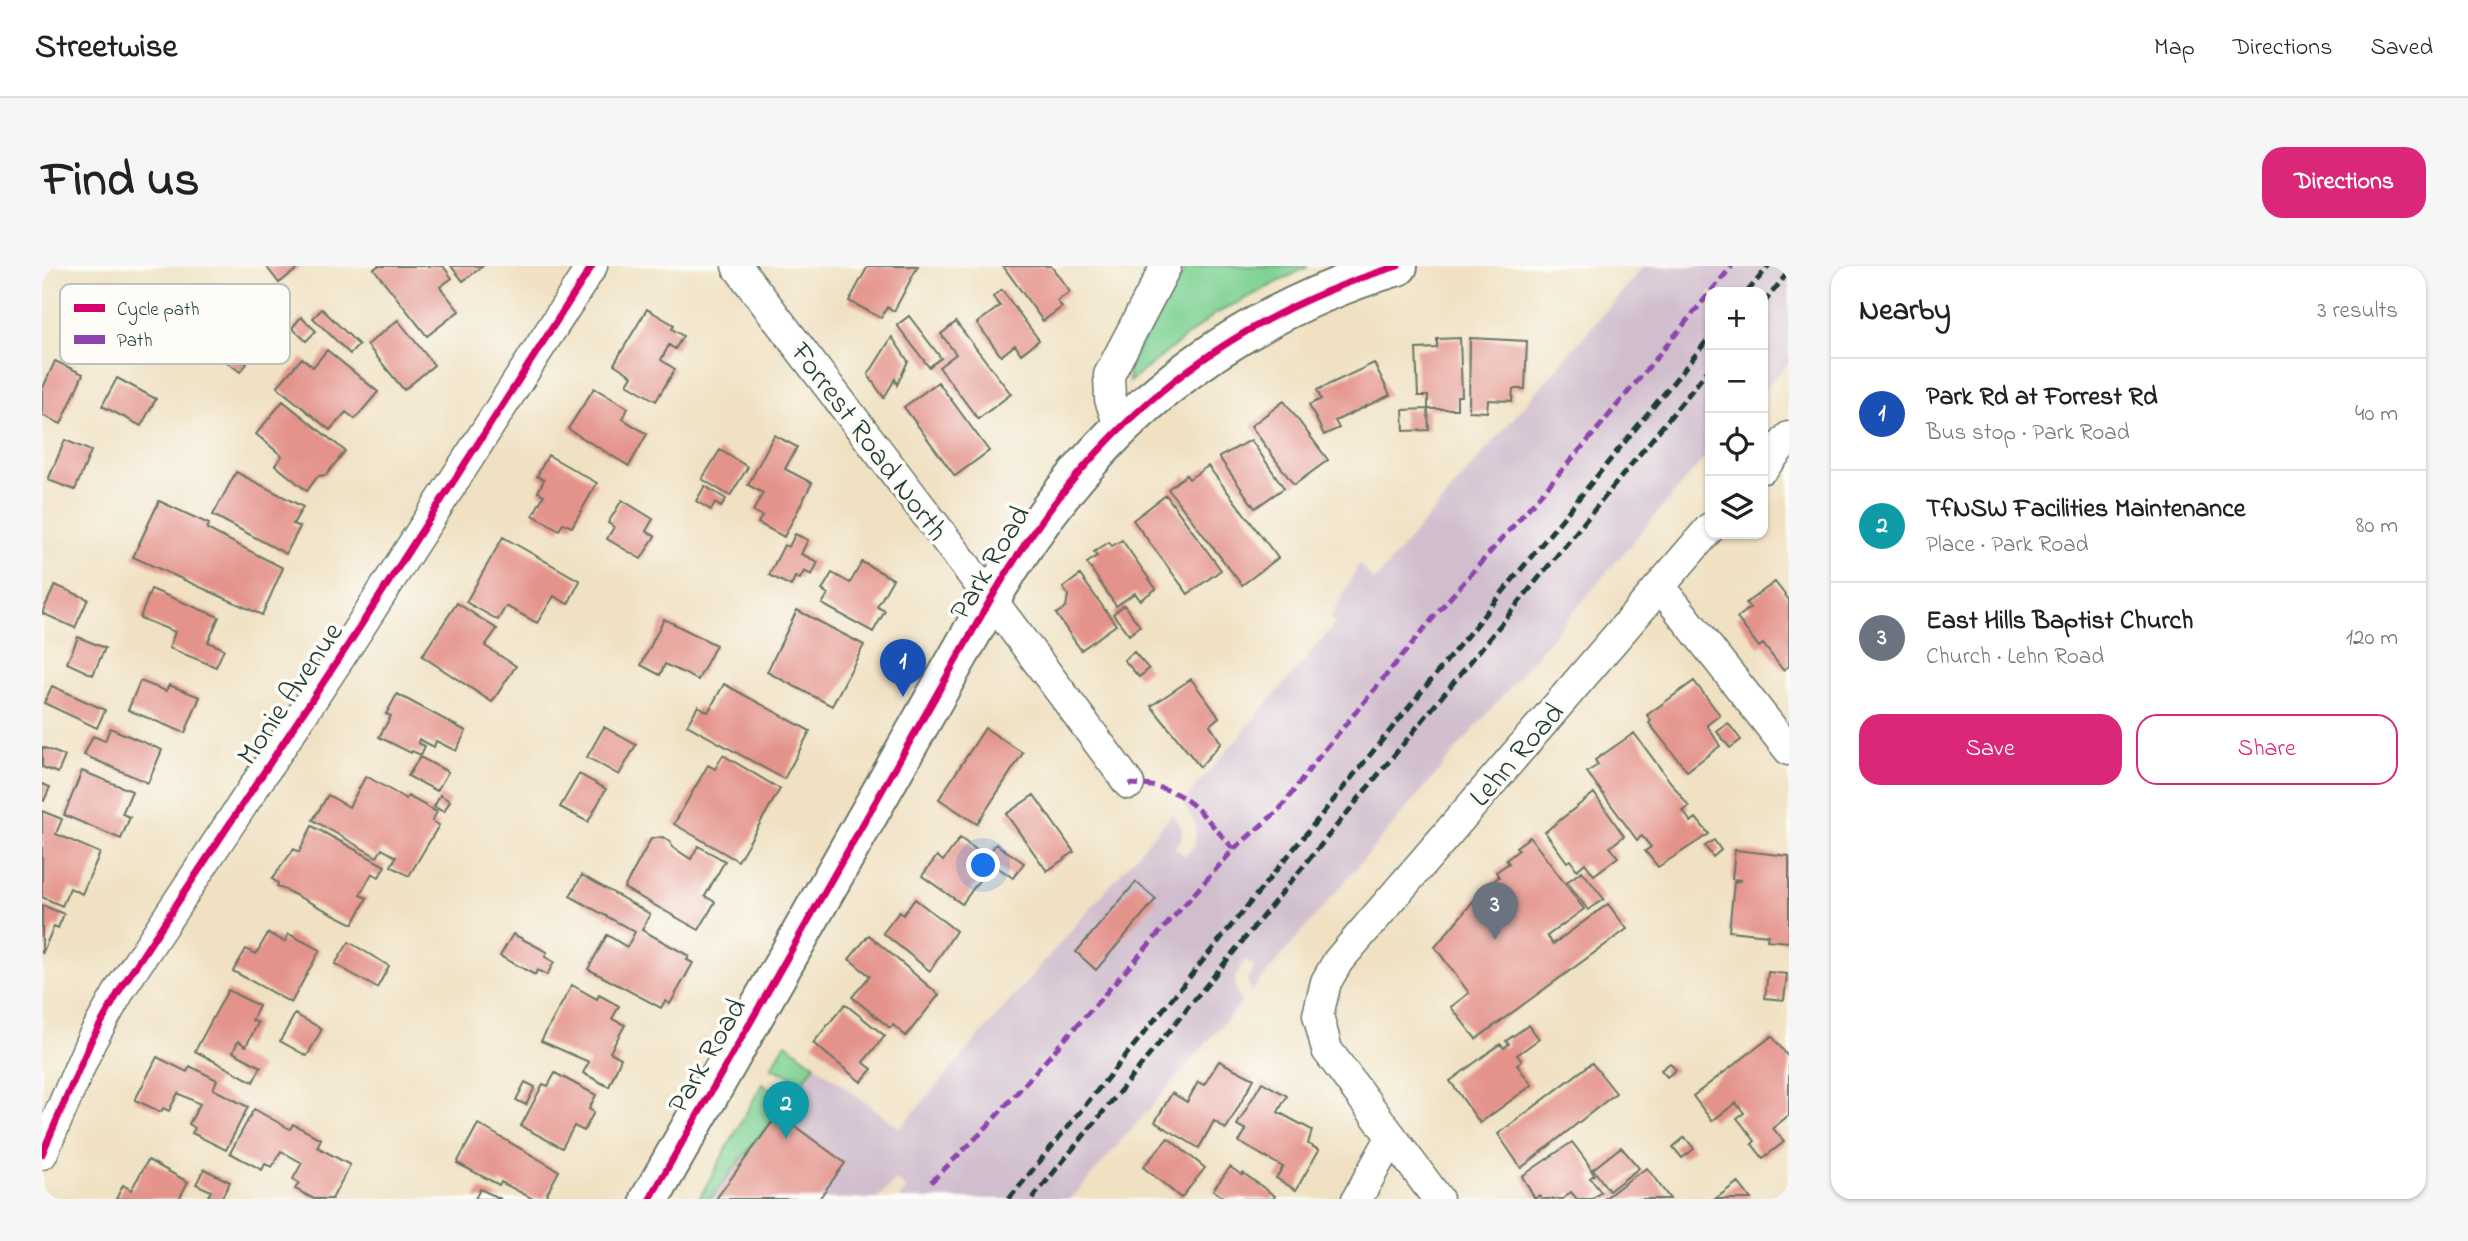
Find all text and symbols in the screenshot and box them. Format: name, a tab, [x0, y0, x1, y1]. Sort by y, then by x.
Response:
text: Streetwise	[35, 24, 177, 72]
text: Map	[2154, 31, 2195, 66]
text: Directions	[2233, 31, 2332, 66]
text: Saved	[2370, 31, 2433, 66]
text: Find us	[42, 146, 199, 218]
button: Directions	[2262, 147, 2426, 218]
legend	[60, 284, 290, 364]
map controls	[1705, 287, 1768, 539]
button: +	[1705, 287, 1768, 350]
text: Nearby	[1859, 290, 1951, 334]
text: 3 results	[2317, 295, 2398, 328]
text: Cycle path	[117, 297, 199, 325]
text: Path	[117, 328, 153, 355]
street label: Forrest Road North	[777, 333, 957, 552]
button: −	[1705, 350, 1768, 413]
text: Park Rd at Forrest Rd	[1926, 379, 2158, 417]
text: 1	[1878, 398, 1886, 431]
text: 40 m	[2355, 398, 2398, 431]
button: locate	[1705, 413, 1768, 476]
text: Bus stop · Park Road	[1926, 417, 2130, 450]
button: layers	[1705, 476, 1768, 539]
text: TfNSW Facilities Maintenance	[1926, 491, 2245, 529]
street label: Park Road	[940, 498, 1043, 629]
text: 2	[1876, 510, 1888, 543]
text: 80 m	[2356, 510, 2398, 543]
text: Place · Park Road	[1926, 529, 2088, 562]
text: East Hills Baptist Church	[1926, 603, 2193, 641]
street label: Monie Avenue	[227, 614, 356, 775]
text: 3	[1877, 622, 1887, 655]
text: 120 m	[2346, 622, 2398, 655]
pin: 1	[880, 639, 926, 697]
text: Church · Lehn Road	[1926, 641, 2104, 674]
street label: Lehn Road	[1460, 694, 1576, 818]
button: Save	[1859, 714, 2122, 785]
button: Share	[2136, 714, 2398, 785]
your location	[966, 848, 1000, 882]
pin: 3	[1472, 882, 1518, 940]
street label: Park Road	[658, 990, 759, 1122]
pin: 2	[763, 1081, 809, 1139]

